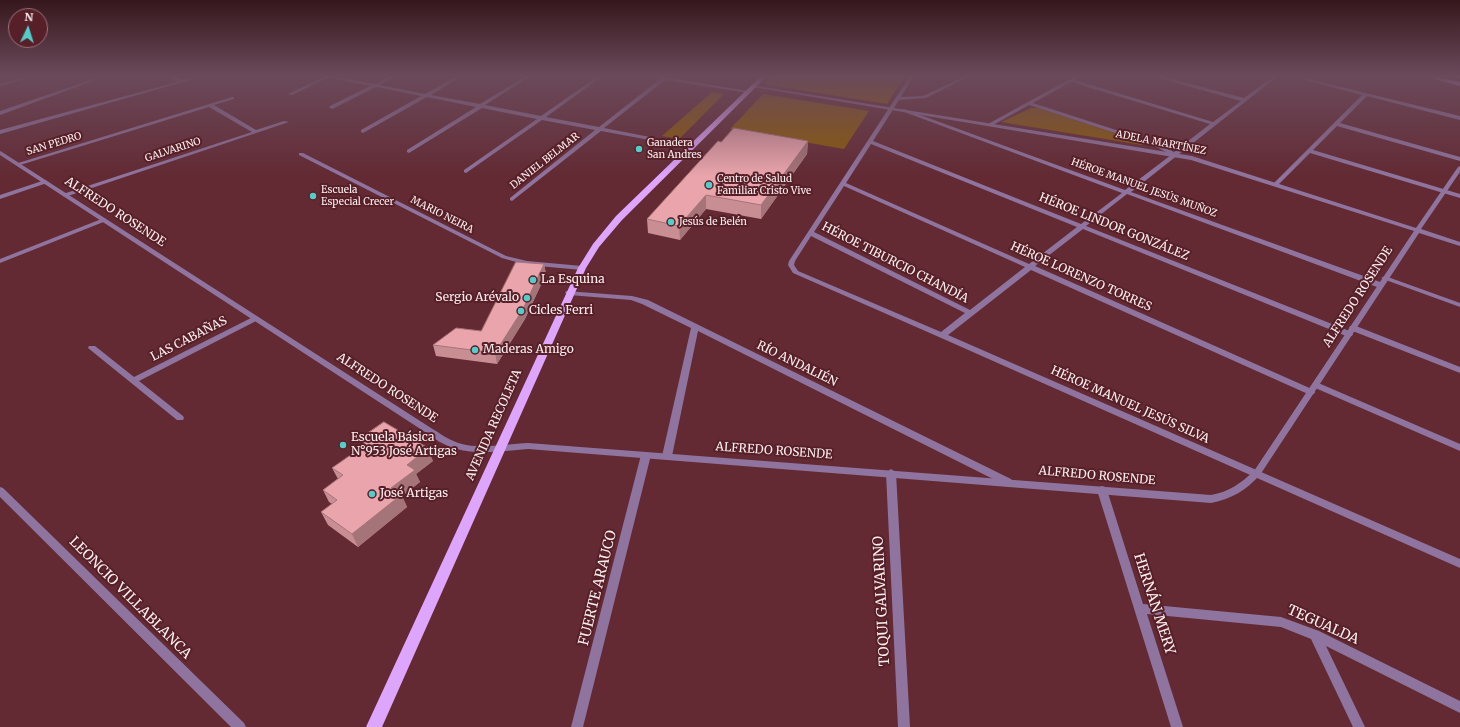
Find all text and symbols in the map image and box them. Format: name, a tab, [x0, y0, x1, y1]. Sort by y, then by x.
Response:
north arrow	[8, 8, 48, 48]
text: N	[24, 10, 34, 24]
street label: ADELA MARTÍNEZ	[1115, 128, 1207, 158]
street label: SAN PEDRO	[25, 130, 83, 158]
street label: DANIEL BELMAR	[508, 130, 582, 192]
street label: GALVARINO	[144, 135, 202, 165]
place label: Ganadera San Andres	[647, 137, 702, 160]
marker: Ganadera San Andres	[634, 144, 644, 154]
street label: HÉROE MANUEL JESÚS MUÑOZ	[1069, 156, 1219, 220]
place label: Centro de Salud Familiar Cristo Vive	[717, 173, 811, 196]
street label: ALFREDO ROSENDE	[62, 174, 168, 250]
marker: Centro de Salud Familiar Cristo Vive	[704, 180, 714, 190]
place label: Escuela Especial Crecer	[321, 184, 394, 208]
street label: HÉROE LINDOR GONZÁLEZ	[1037, 190, 1191, 264]
marker: Escuela Especial Crecer	[308, 191, 318, 201]
street label: MARIO NEIRA	[408, 194, 476, 236]
place label: Jesús de Belén	[679, 216, 747, 228]
marker: Jesús de Belén	[666, 217, 676, 227]
street label: HÉROE TIBURCIO CHANDÍA	[819, 220, 971, 306]
street label: HÉROE LORENZO TORRES	[1008, 239, 1154, 315]
street label: ALFREDO ROSENDE	[1320, 244, 1396, 350]
place label: La Esquina	[541, 273, 605, 287]
marker: La Esquina	[528, 275, 538, 285]
place label: Sergio Arévalo	[435, 291, 519, 305]
marker: Sergio Arévalo	[522, 293, 532, 303]
place label: Cicles Ferri	[529, 304, 593, 318]
marker: Cicles Ferri	[516, 306, 526, 316]
street label: LAS CABAÑAS	[148, 314, 230, 364]
street label: RÍO ANDALIÉN	[754, 338, 840, 390]
place label: Maderas Amigo	[483, 343, 574, 357]
marker: Maderas Amigo	[470, 345, 480, 355]
street label: ALFREDO ROSENDE	[334, 350, 440, 426]
street label: HÉROE MANUEL JESÚS SILVA	[1048, 363, 1212, 447]
street label: AVENIDA RECOLETA	[463, 367, 525, 483]
place label: Escuela Básica N°953 José Artigas	[351, 431, 457, 459]
marker: Escuela Básica N°953 José Artigas	[338, 440, 348, 450]
street label: ALFREDO ROSENDE	[715, 440, 833, 462]
street label: ALFREDO ROSENDE	[1038, 464, 1156, 488]
place label: José Artigas	[380, 487, 448, 501]
marker: José Artigas	[367, 489, 377, 499]
street label: FUERTE ARAUCO	[576, 529, 620, 647]
street label: LEONCIO VILLABLANCA	[65, 533, 195, 663]
street label: TOQUI GALVARINO	[870, 535, 894, 667]
street label: HERNÁN MERY	[1130, 551, 1178, 657]
street label: TEGUALDA	[1284, 602, 1362, 648]

